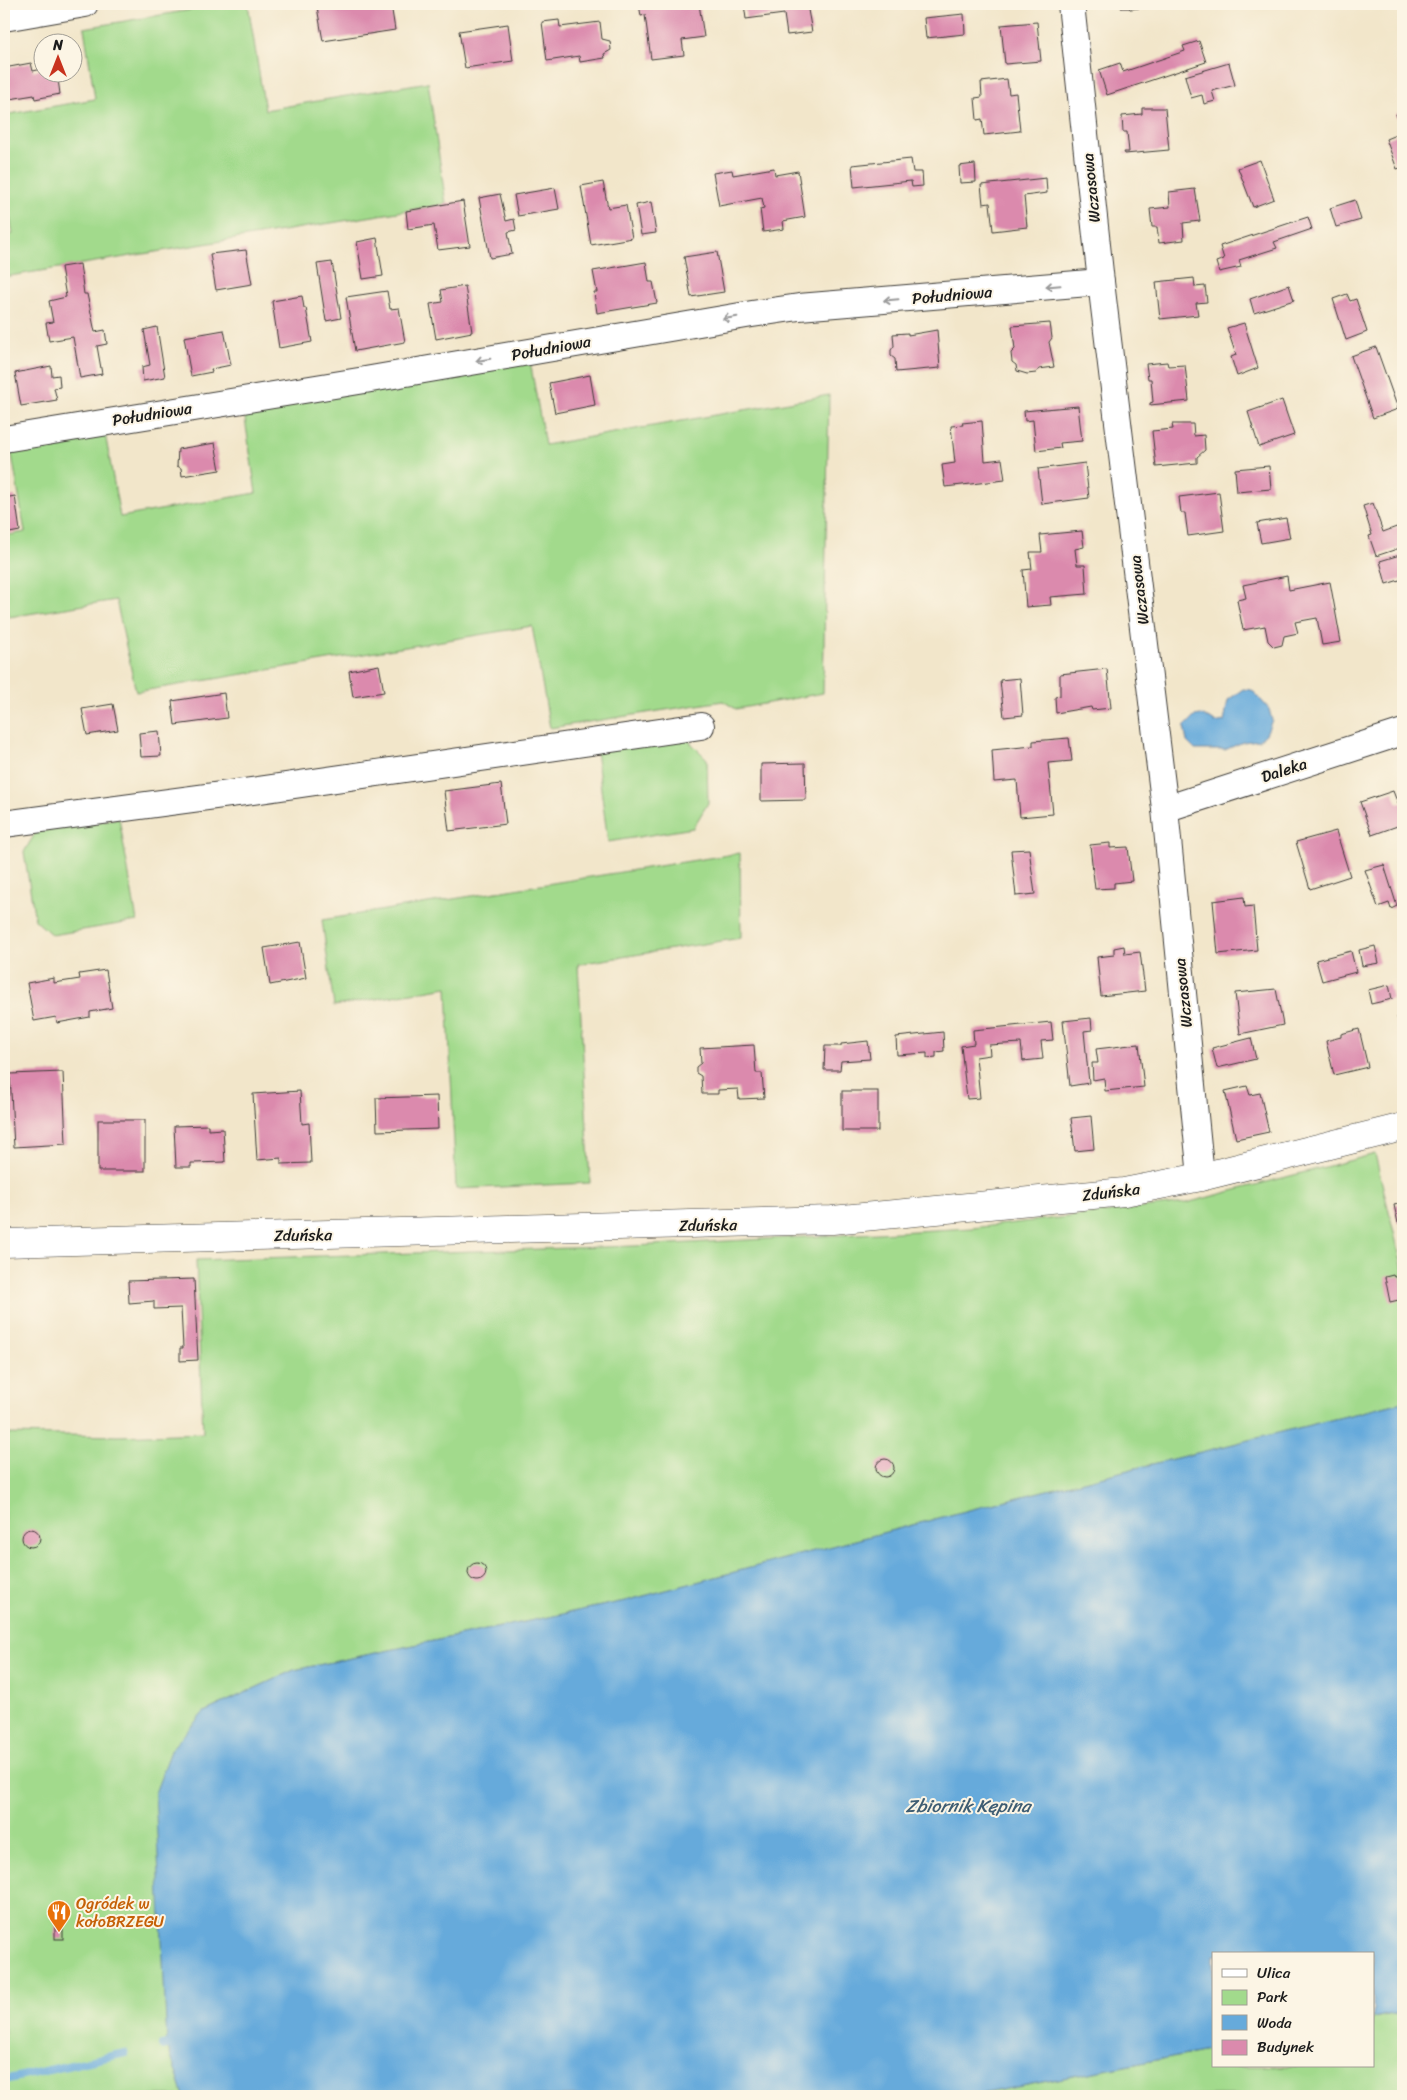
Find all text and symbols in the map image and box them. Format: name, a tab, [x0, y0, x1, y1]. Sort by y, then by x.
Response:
north arrow	[32, 32, 82, 82]
text: N	[52, 33, 63, 58]
street label: Wczasowa	[1073, 152, 1109, 224]
street label: Południowa	[911, 277, 994, 313]
one-way arrow	[1045, 282, 1061, 291]
one-way arrow	[883, 295, 899, 304]
one-way arrow	[722, 313, 738, 323]
street label: Południowa	[509, 327, 594, 369]
one-way arrow	[475, 355, 491, 365]
street label: Południowa	[110, 393, 195, 435]
street label: Wczasowa	[1120, 554, 1158, 626]
street label: Daleka	[1257, 749, 1311, 791]
street label: Wczasowa	[1165, 957, 1201, 1029]
street label: Zduńska	[1080, 1174, 1143, 1210]
street label: Zduńska	[679, 1210, 738, 1240]
street label: Zduńska	[274, 1220, 333, 1250]
water label: Zbiornik Kępina	[906, 1790, 1032, 1822]
place label: Ogródek w kołoBRZEGU	[76, 1889, 165, 1936]
restaurant icon: Ogródek w kołoBRZEGU	[46, 1899, 72, 1933]
legend	[1212, 1952, 1374, 2068]
text: Ulica	[1257, 1960, 1291, 1986]
text: Park	[1257, 1984, 1288, 2010]
text: Woda	[1257, 2010, 1292, 2036]
text: Budynek	[1257, 2034, 1315, 2060]

